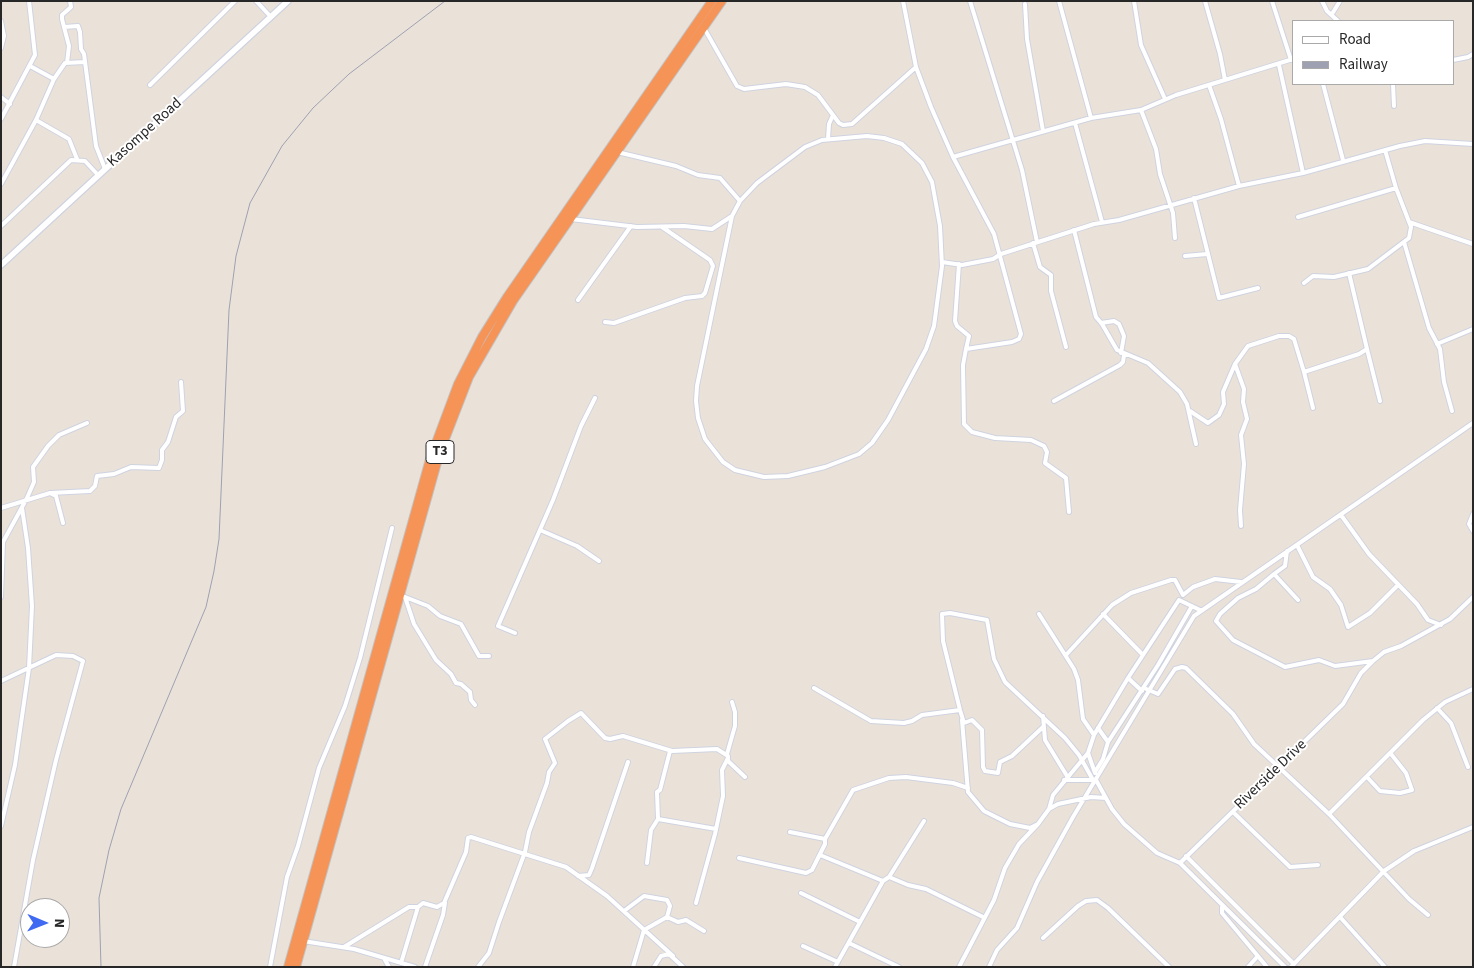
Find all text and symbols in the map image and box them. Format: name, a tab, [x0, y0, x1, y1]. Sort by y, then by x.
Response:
legend	[1292, 20, 1454, 85]
text: Road	[1339, 29, 1371, 50]
text: Railway	[1339, 54, 1388, 75]
street label: Kasompe Road	[104, 95, 186, 171]
road number: T3	[426, 441, 454, 464]
street label: Riverside Drive	[1231, 736, 1311, 814]
north arrow	[20, 898, 70, 948]
text: N	[49, 918, 69, 928]

